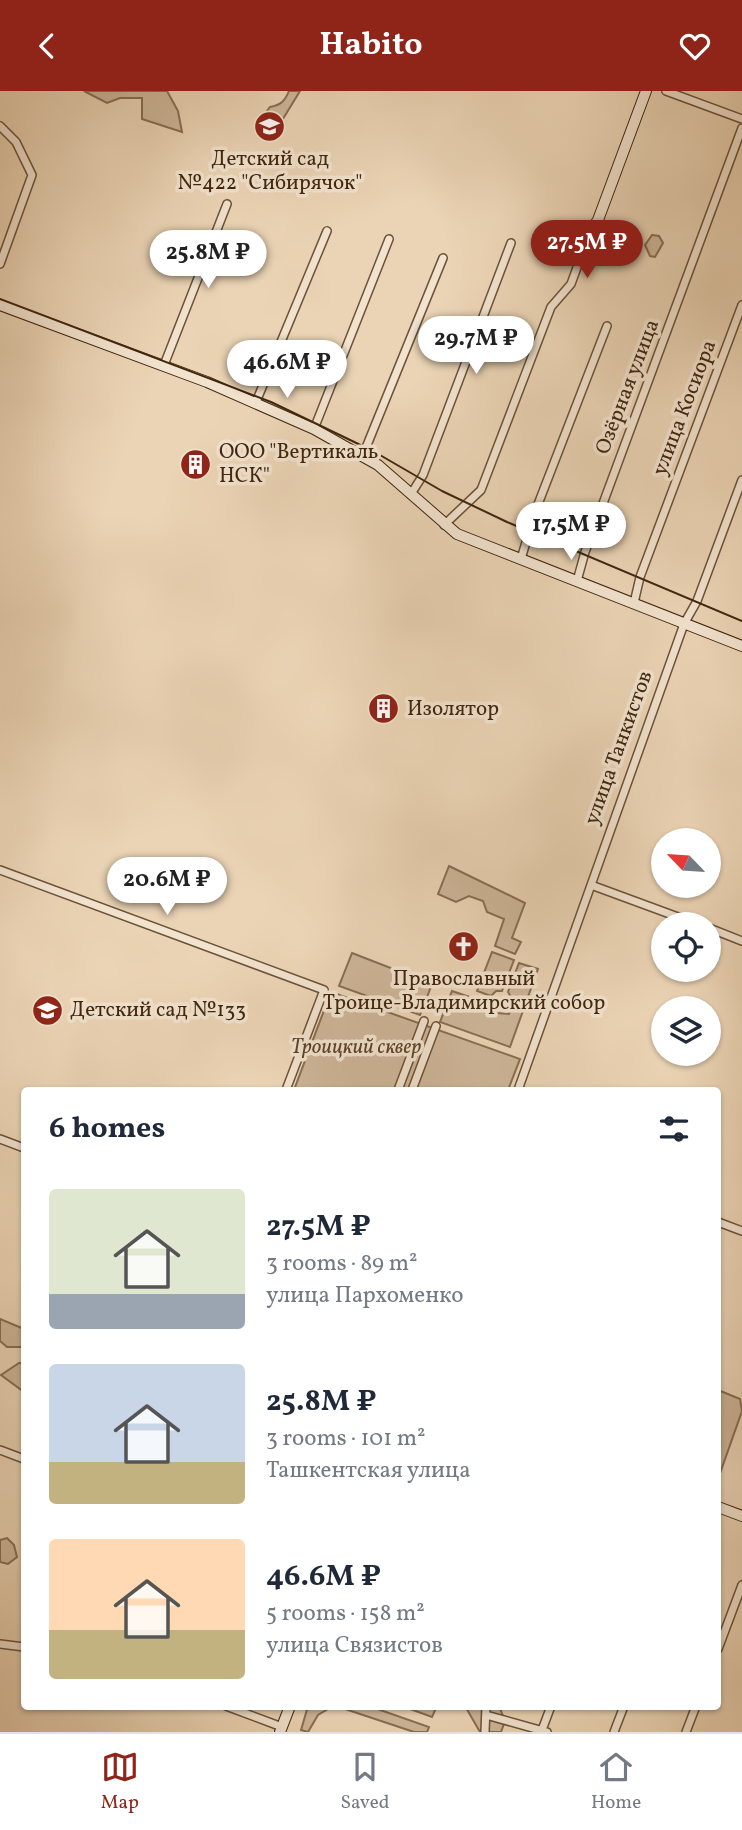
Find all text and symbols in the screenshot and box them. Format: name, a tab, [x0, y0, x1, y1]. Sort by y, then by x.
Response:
text: Habito	[320, 24, 422, 68]
icon: back	[28, 27, 66, 65]
icon: heart	[676, 27, 714, 65]
school or university icon: Детский сад №422 "Сибирячок"	[253, 110, 287, 144]
place label: Детский сад №422 "Сибирячок"	[177, 145, 363, 198]
pin: 27.5M ₽	[522, 221, 652, 280]
text: 27.5M ₽	[547, 227, 627, 259]
pin: 25.8M ₽	[143, 231, 273, 290]
text: 25.8M ₽	[166, 237, 250, 269]
street label: Озёрная улица	[589, 315, 667, 459]
pin: 29.7M ₽	[411, 317, 541, 376]
text: 29.7M ₽	[434, 323, 518, 355]
street label: улица Косиора	[646, 336, 724, 480]
pin: 46.6M ₽	[222, 341, 352, 400]
text: 46.6M ₽	[243, 347, 331, 379]
place label: ООО "Вертикаль НСК"	[219, 438, 378, 491]
building icon: ООО "Вертикаль НСК"	[179, 447, 213, 481]
pin: 17.5M ₽	[506, 503, 636, 562]
text: 17.5M ₽	[532, 509, 610, 541]
street label: улица Танкистов	[578, 667, 660, 829]
building icon: Изолятор	[367, 692, 401, 726]
place label: Изолятор	[407, 695, 499, 724]
north arrow	[651, 828, 721, 898]
map controls	[651, 828, 721, 1066]
pin: 20.6M ₽	[102, 857, 232, 917]
text: 20.6M ₽	[123, 864, 211, 896]
button: locate	[651, 912, 721, 982]
church icon: Православный Троице-Владимирский собор	[447, 930, 481, 964]
place label: Православный Троице-Владимирский собор	[323, 965, 605, 1018]
school or university icon: Детский сад №133	[30, 993, 64, 1027]
place label: Детский сад №133	[70, 996, 246, 1025]
button: layers	[651, 996, 721, 1066]
park label: Троицкий сквер	[291, 1033, 421, 1062]
text: 6 homes	[49, 1108, 165, 1150]
icon: filters	[655, 1110, 693, 1148]
text: 27.5M ₽	[266, 1206, 371, 1248]
icon: home	[105, 1217, 189, 1301]
text: 3 rooms · 89 m²	[266, 1248, 418, 1280]
text: улица Пархоменко	[266, 1280, 463, 1312]
text: 25.8M ₽	[266, 1381, 376, 1423]
icon: home	[105, 1392, 189, 1476]
text: 3 rooms · 101 m²	[266, 1423, 426, 1455]
text: Ташкентская улица	[266, 1455, 471, 1487]
text: 46.6M ₽	[266, 1556, 381, 1598]
icon: home	[105, 1567, 189, 1651]
text: 5 rooms · 158 m²	[266, 1598, 425, 1630]
text: улица Связистов	[266, 1630, 443, 1662]
tab: Map	[101, 1748, 139, 1816]
tab: Saved	[340, 1748, 389, 1816]
tab: Home	[591, 1748, 641, 1816]

